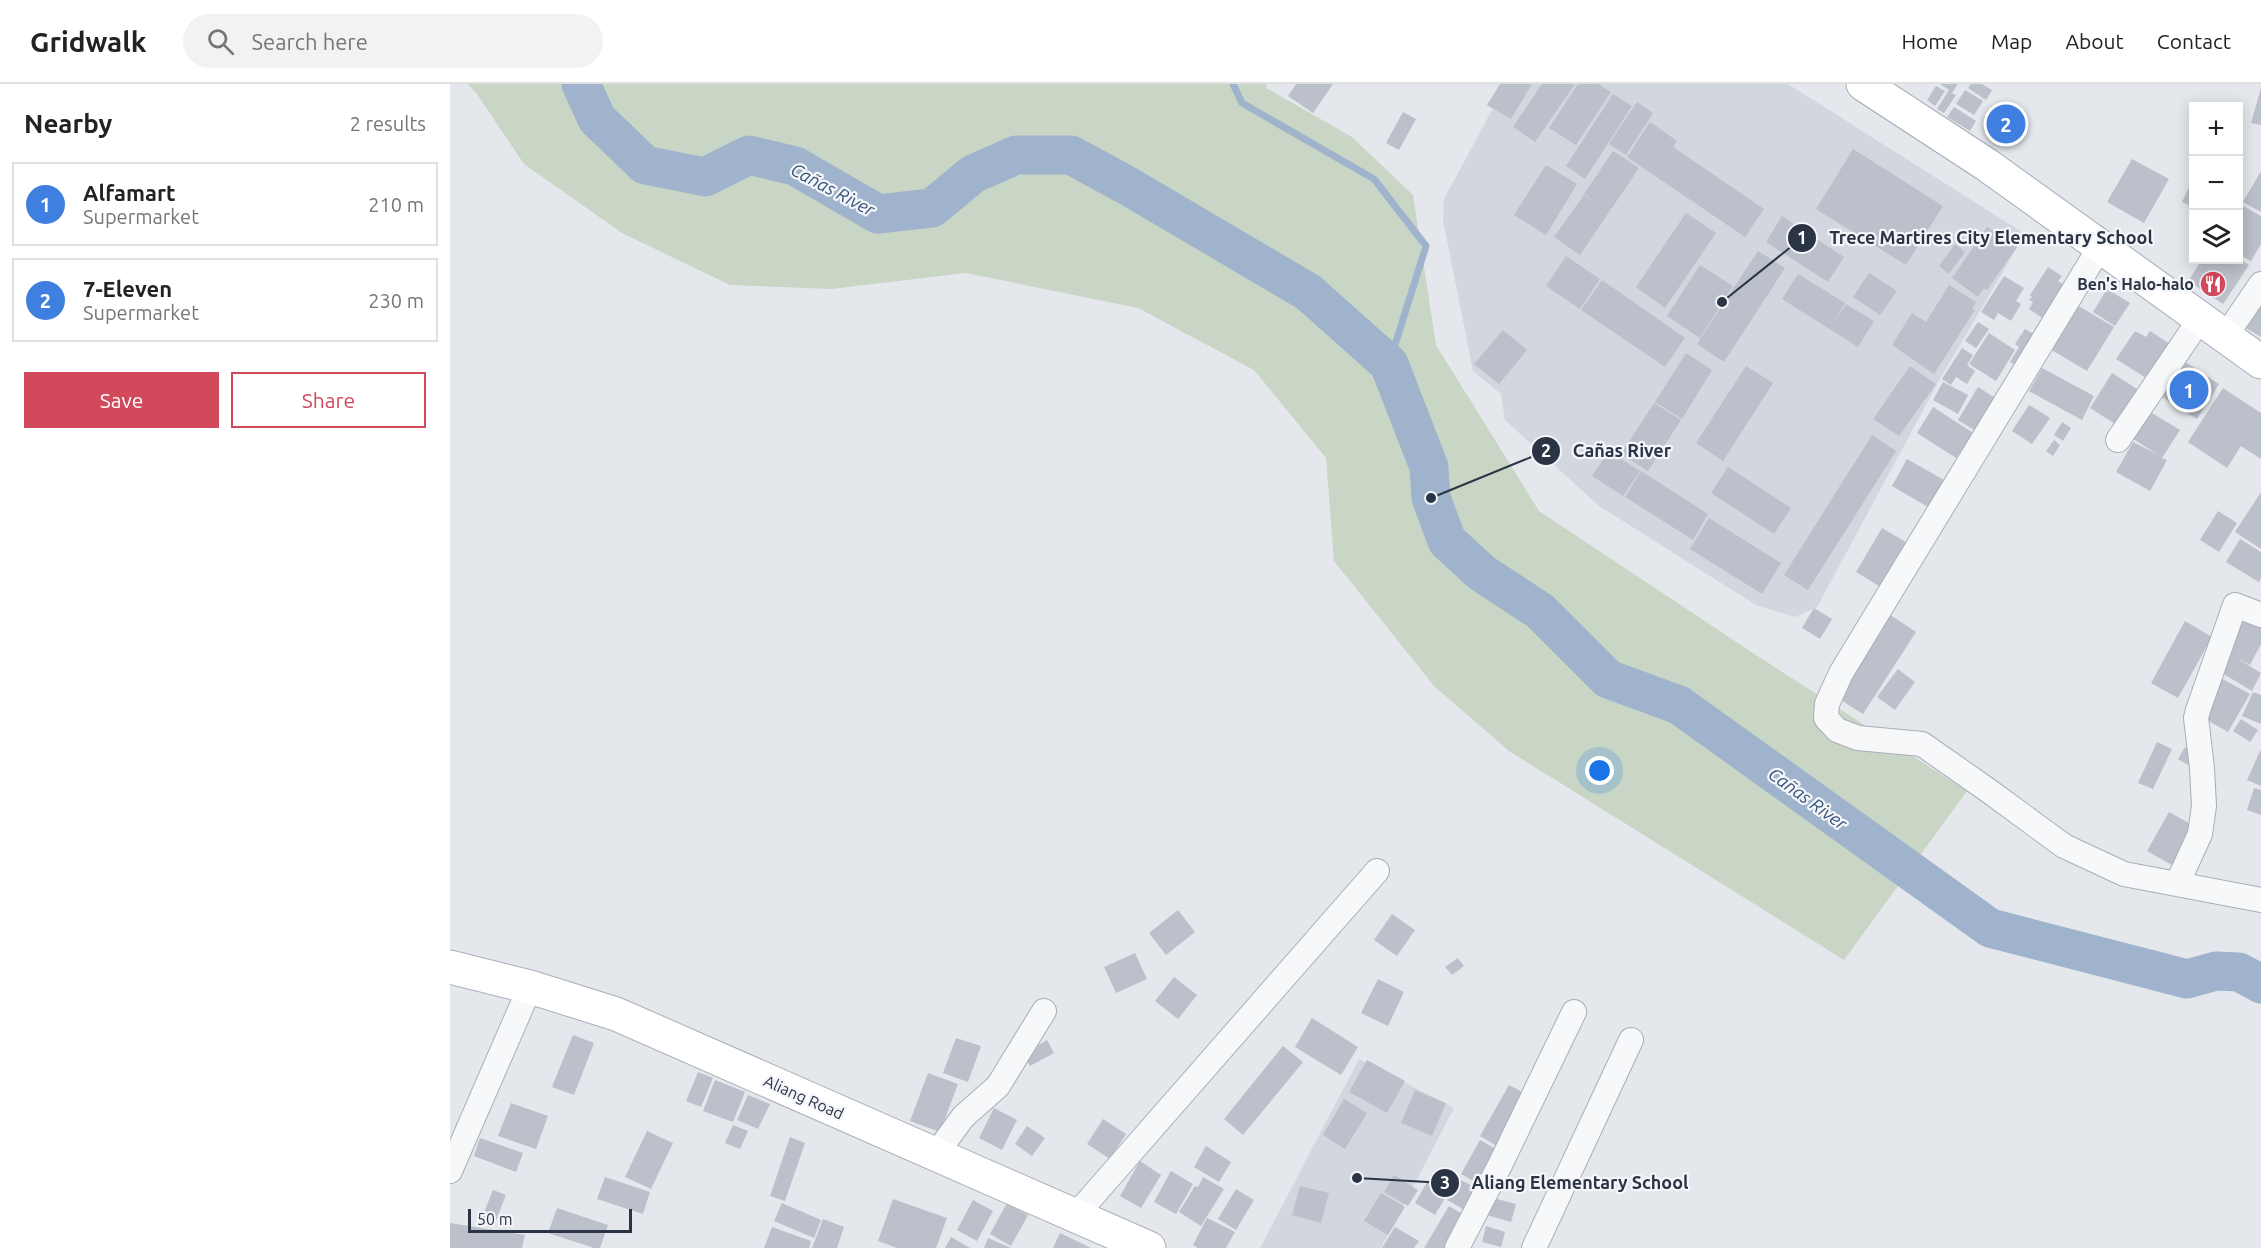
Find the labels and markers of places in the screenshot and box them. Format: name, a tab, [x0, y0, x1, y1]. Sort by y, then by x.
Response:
pin: 2	[1986, 102, 2026, 147]
callout: Trece Martires City Elementary School	[1787, 220, 2165, 256]
restaurant icon: Ben's Halo-halo	[2198, 269, 2228, 299]
place label: Ben's Halo-halo	[2077, 275, 2194, 293]
pin: 1	[2170, 368, 2208, 412]
callout: Cañas River	[1531, 433, 1684, 469]
callout: Aliang Elementary School	[1430, 1165, 1700, 1201]

